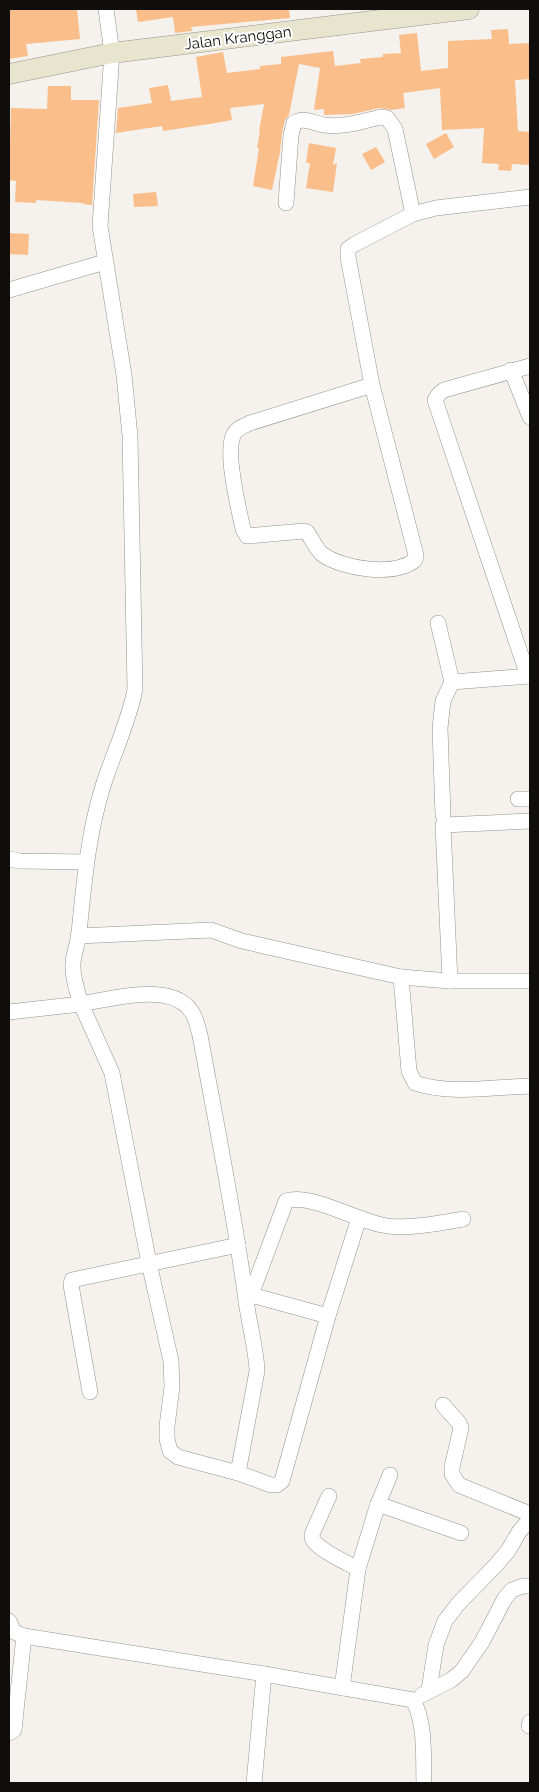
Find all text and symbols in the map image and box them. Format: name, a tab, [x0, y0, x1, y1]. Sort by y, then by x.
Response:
street label: Jalan Kranggan	[184, 23, 292, 53]

